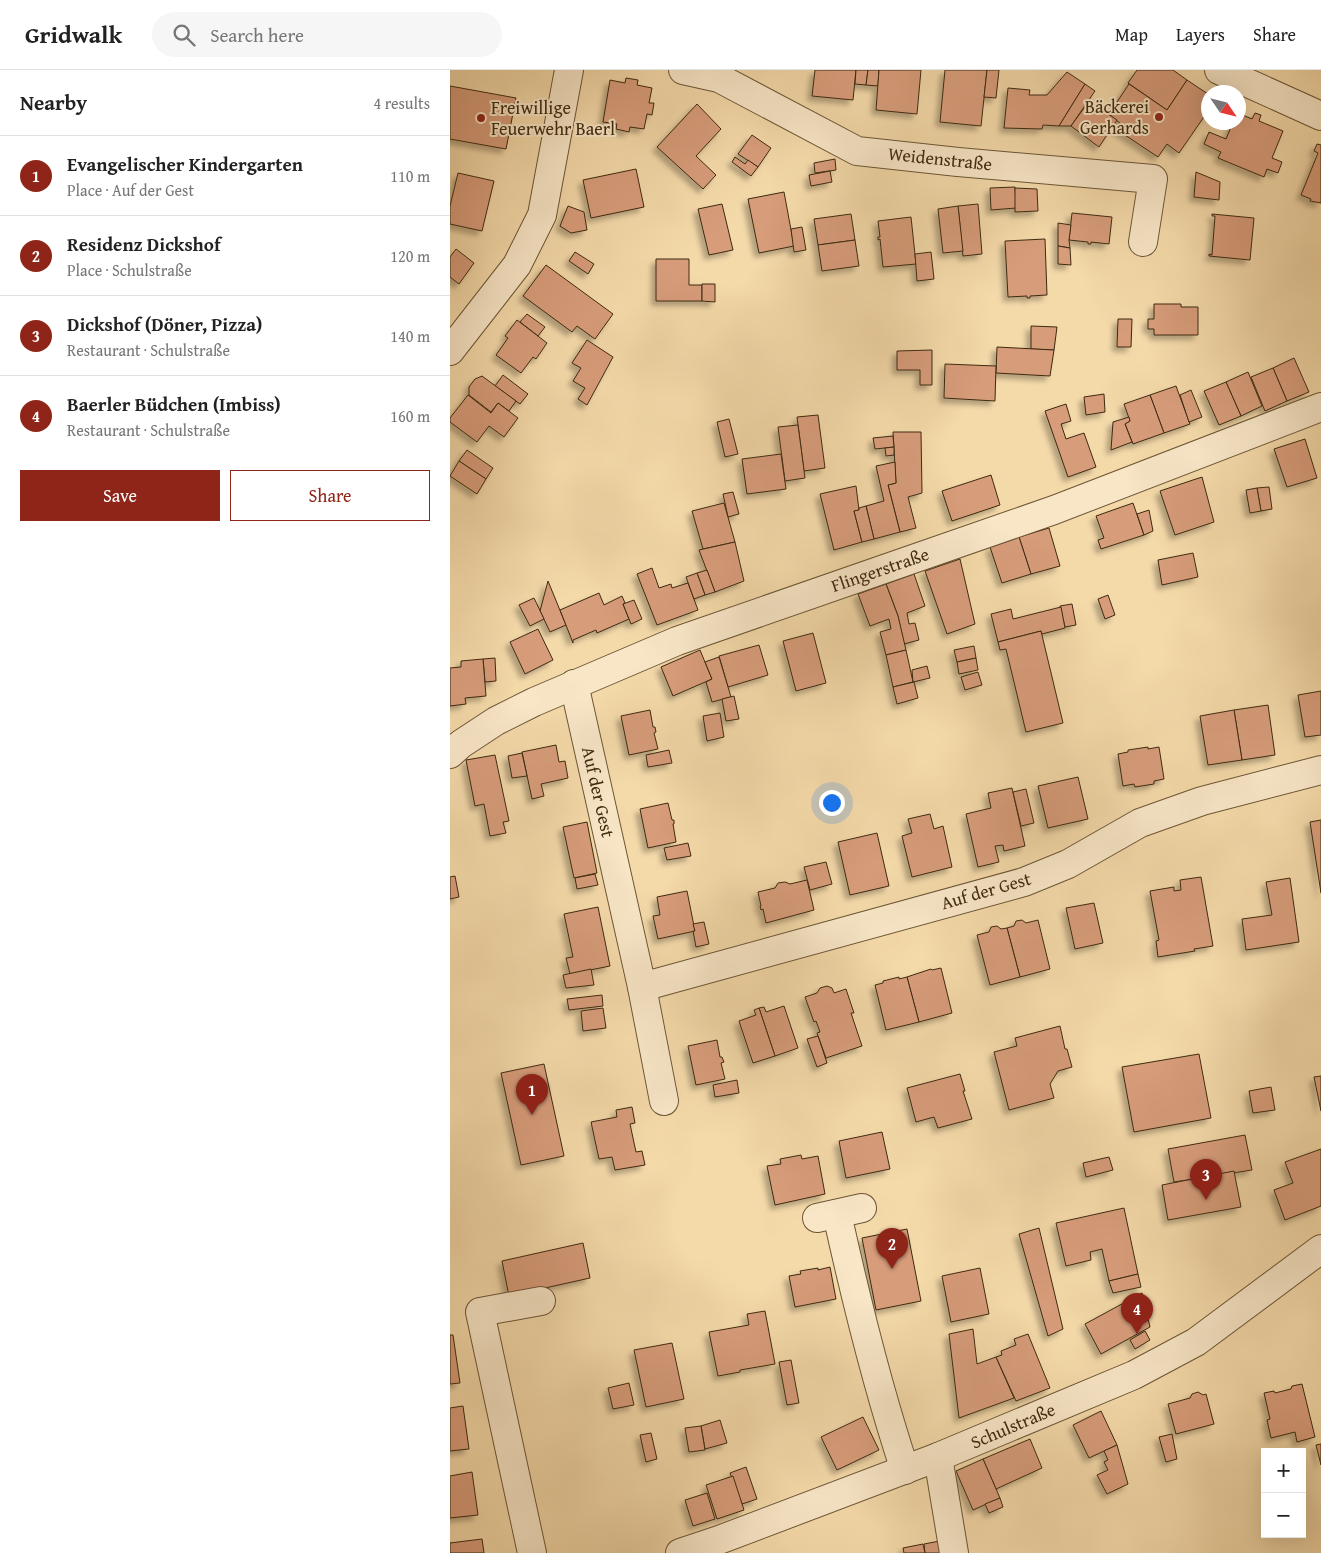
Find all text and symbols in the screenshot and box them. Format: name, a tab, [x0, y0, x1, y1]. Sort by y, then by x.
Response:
search box	[152, 12, 502, 57]
text: Gridwalk	[25, 17, 122, 52]
icon: search	[170, 21, 198, 49]
text: Search here	[210, 21, 304, 49]
text: Map	[1115, 21, 1148, 48]
text: Layers	[1176, 21, 1225, 48]
text: Share	[1253, 21, 1296, 48]
north arrow	[1201, 85, 1246, 130]
text: Nearby	[20, 87, 87, 118]
text: 4 results	[373, 91, 430, 115]
place label: Bäckerei Gerhards	[1080, 93, 1149, 141]
place label: Freiwillige Feuerwehr Baerl	[491, 94, 615, 142]
marker: Bäckerei Gerhards	[1153, 111, 1165, 123]
marker: Freiwillige Feuerwehr Baerl	[475, 112, 487, 124]
street label: Weidenstraße	[887, 140, 993, 177]
text: Evangelischer Kindergarten	[67, 150, 303, 178]
text: 1	[32, 164, 40, 188]
text: 110 m	[390, 164, 430, 188]
text: Place · Auf der Gest	[67, 178, 194, 202]
text: Residenz Dickshof	[67, 230, 221, 258]
text: 2	[32, 244, 40, 268]
text: 120 m	[390, 244, 430, 268]
text: Place · Schulstraße	[67, 258, 192, 282]
text: Dickshof (Döner, Pizza)	[67, 310, 262, 338]
text: 3	[32, 324, 40, 348]
text: 140 m	[390, 324, 430, 348]
text: Restaurant · Schulstraße	[67, 338, 230, 362]
text: Baerler Büdchen (Imbiss)	[67, 390, 281, 418]
text: 4	[32, 404, 40, 428]
text: 160 m	[390, 404, 430, 428]
text: Restaurant · Schulstraße	[67, 418, 230, 442]
button: Save	[20, 470, 220, 521]
button: Share	[230, 470, 430, 521]
street label: Flingerstraße	[827, 540, 932, 599]
street label: Auf der Gest	[575, 744, 622, 841]
your location	[819, 790, 845, 816]
street label: Auf der Gest	[938, 865, 1035, 916]
pin: 1	[516, 1074, 548, 1115]
pin: 3	[1190, 1159, 1222, 1200]
pin: 2	[876, 1228, 908, 1269]
pin: 4	[1121, 1293, 1153, 1334]
street label: Schulstraße	[966, 1396, 1059, 1455]
map controls	[1261, 1448, 1306, 1538]
button: +	[1261, 1448, 1306, 1493]
button: −	[1261, 1493, 1306, 1538]

